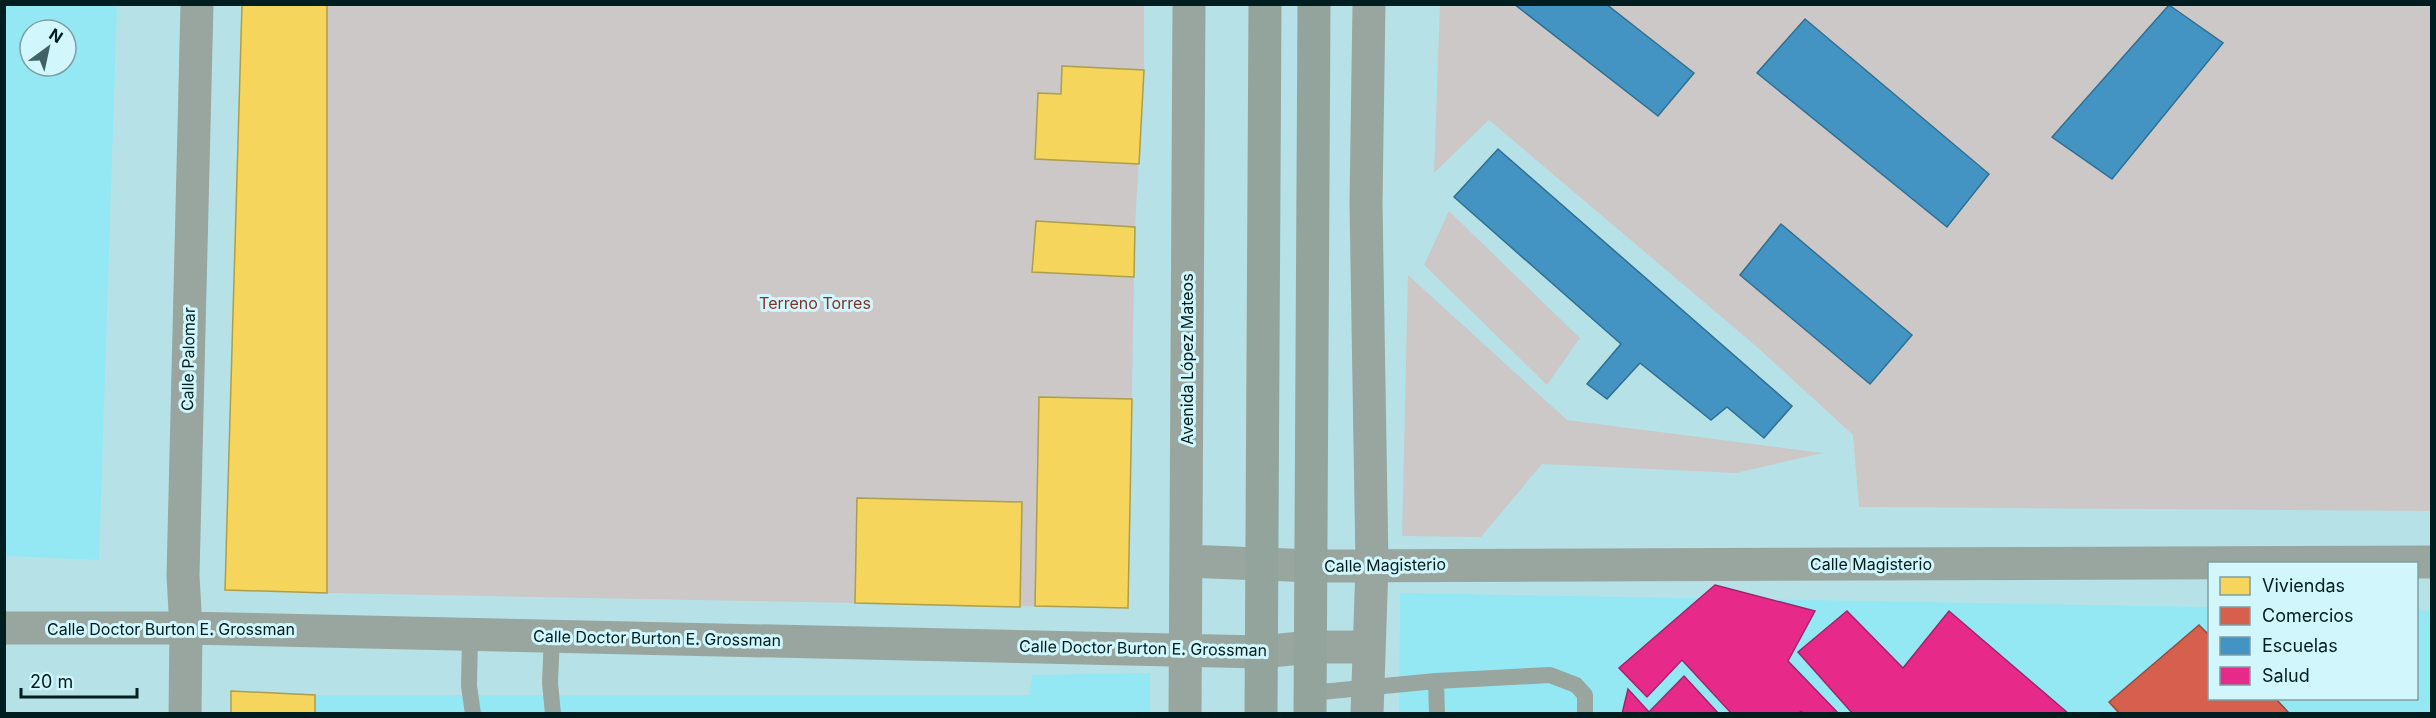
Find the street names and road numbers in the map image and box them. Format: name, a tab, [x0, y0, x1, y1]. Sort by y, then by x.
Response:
street label: Avenida López Mateos	[1177, 273, 1197, 445]
street label: Calle Palomar	[177, 307, 199, 411]
street label: Calle Magisterio	[1324, 554, 1446, 576]
street label: Calle Magisterio	[1810, 554, 1932, 574]
street label: Calle Doctor Burton E. Grossman	[47, 619, 295, 639]
street label: Calle Doctor Burton E. Grossman	[533, 626, 781, 650]
street label: Calle Doctor Burton E. Grossman	[1019, 636, 1267, 660]

